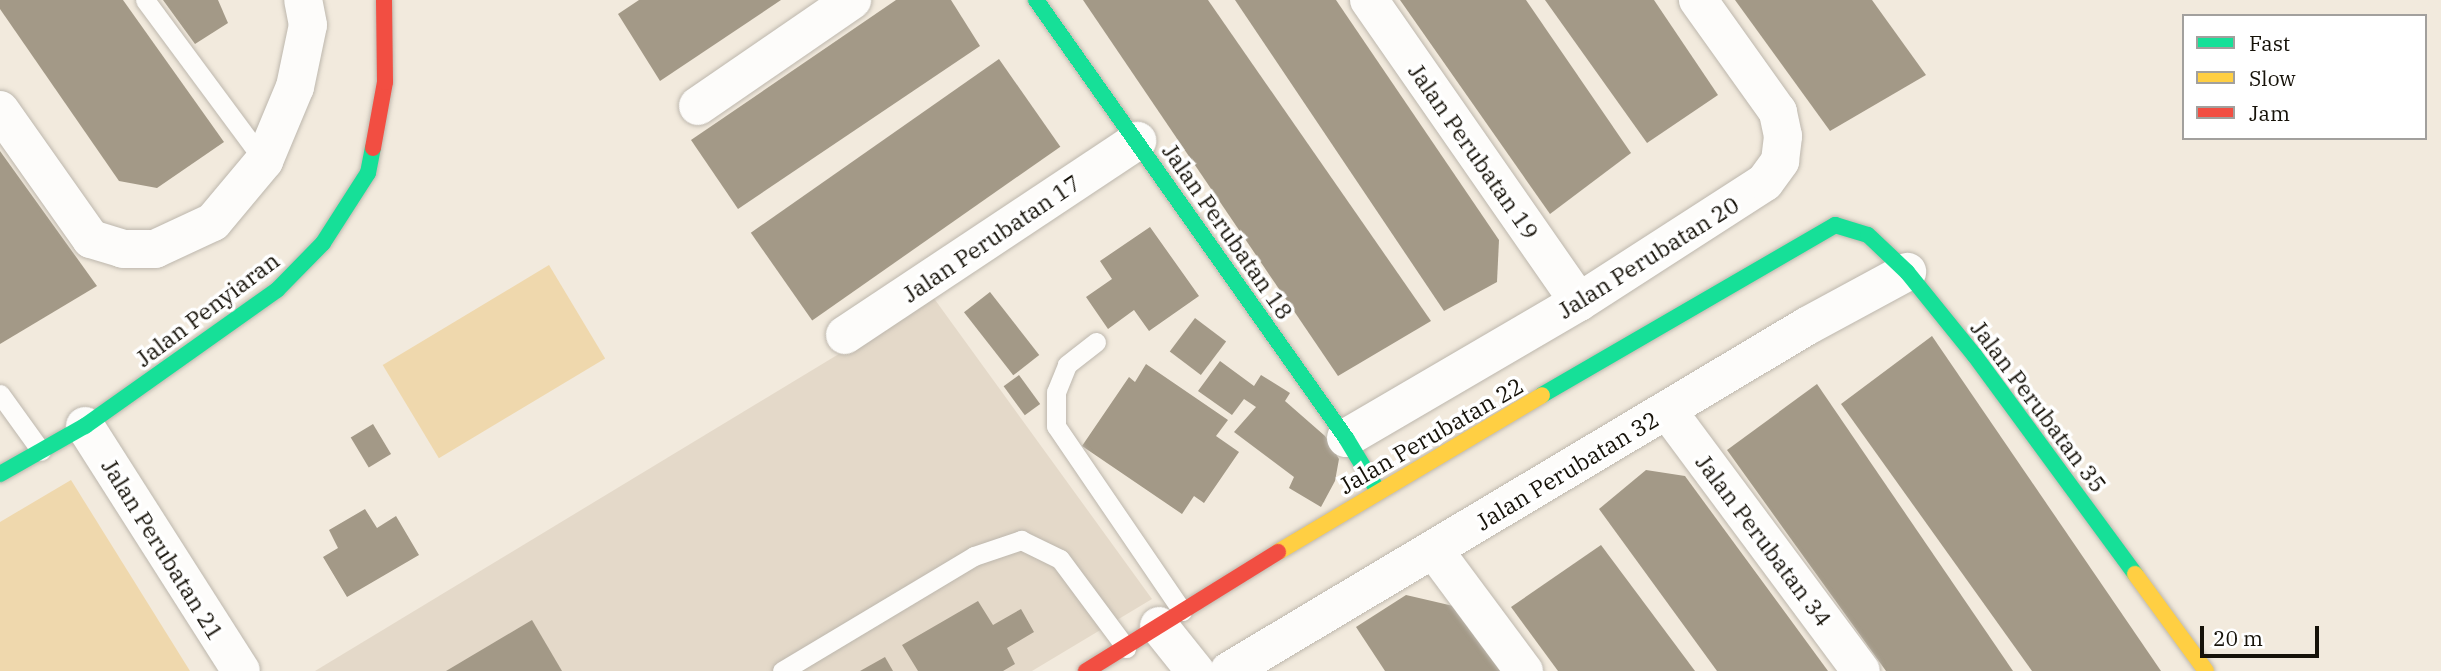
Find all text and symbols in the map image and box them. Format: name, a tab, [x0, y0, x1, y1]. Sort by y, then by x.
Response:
legend	[2182, 14, 2427, 140]
text: Fast	[2249, 29, 2290, 57]
street label: Jalan Perubatan 19	[1403, 58, 1545, 244]
text: Slow	[2249, 64, 2296, 92]
text: Jam	[2249, 99, 2290, 127]
street label: Jalan Perubatan 18	[1157, 138, 1299, 324]
street label: Jalan Perubatan 17	[897, 168, 1085, 308]
street label: Jalan Perubatan 20	[1552, 190, 1744, 324]
street label: Jalan Penyiaran	[130, 246, 284, 372]
street label: Jalan Perubatan 35	[1965, 315, 2113, 497]
street label: Jalan Perubatan 22	[1334, 371, 1528, 499]
street label: Jalan Perubatan 32	[1471, 405, 1663, 535]
street label: Jalan Perubatan 34	[1690, 449, 1838, 631]
street label: Jalan Perubatan 21	[96, 453, 230, 645]
scale bar	[2203, 612, 2322, 656]
text: 20 m	[2213, 624, 2263, 652]

